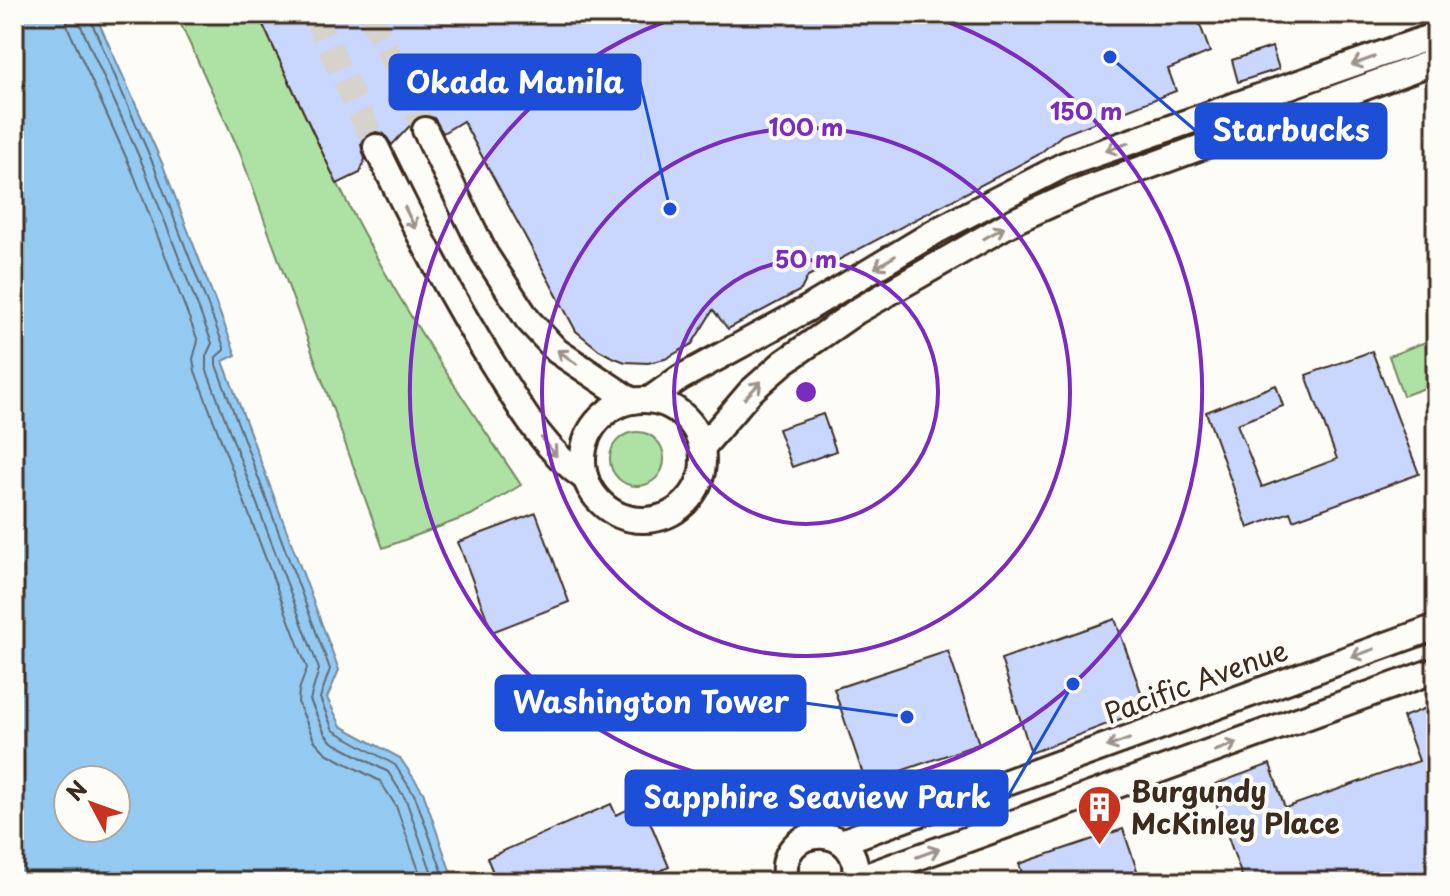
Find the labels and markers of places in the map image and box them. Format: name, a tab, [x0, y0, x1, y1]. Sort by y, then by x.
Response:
callout: Okada Manila	[390, 55, 640, 109]
callout: Starbucks	[1196, 104, 1386, 158]
centre of rings	[792, 378, 820, 406]
callout: Washington Tower	[496, 676, 805, 730]
place label: Burgundy McKinley Place	[1131, 769, 1340, 844]
callout: Sapphire Seaview Park	[626, 771, 1007, 825]
building icon: Burgundy McKinley Place	[1076, 784, 1124, 847]

